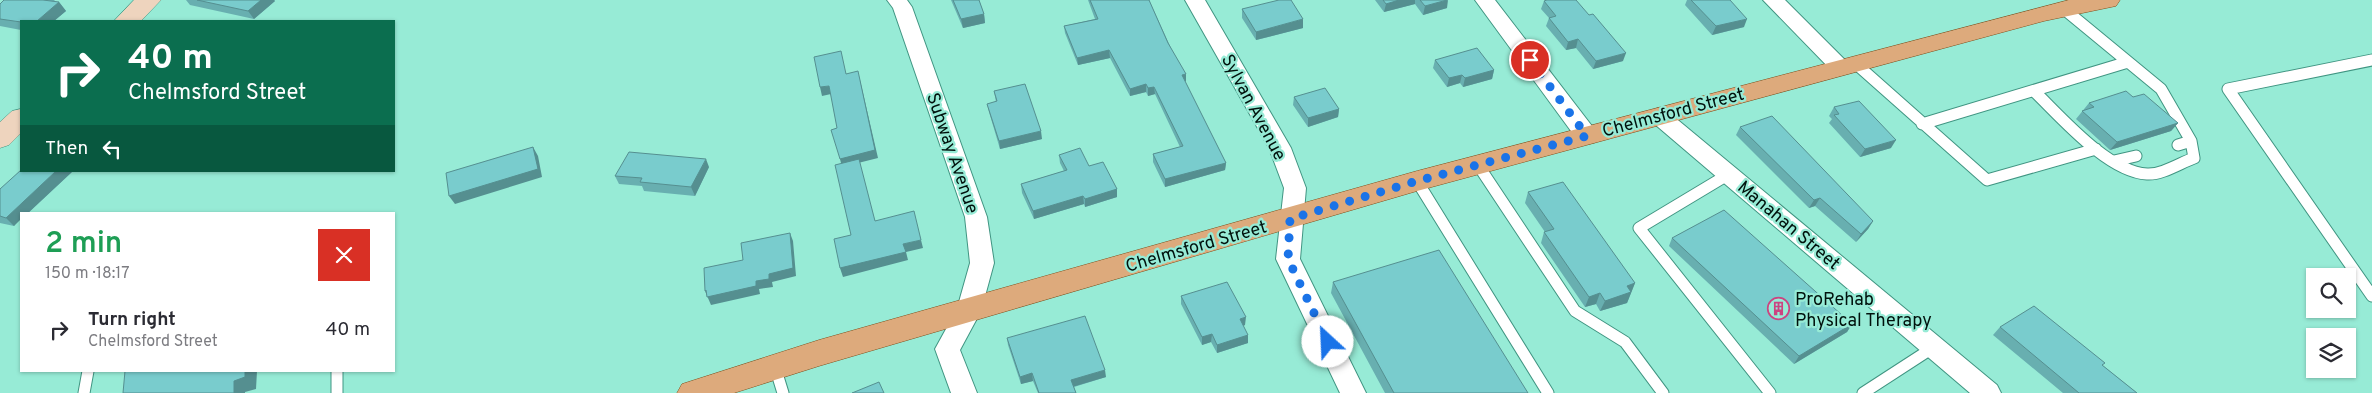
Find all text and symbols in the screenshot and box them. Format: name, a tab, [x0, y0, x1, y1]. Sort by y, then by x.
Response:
text: 40 m	[128, 37, 213, 81]
pin	[1509, 39, 1551, 81]
icon: right	[45, 40, 110, 105]
icon: arrive	[1516, 46, 1544, 74]
street label: Sylvan Avenue	[1215, 51, 1290, 165]
text: Chelmsford Street	[128, 80, 306, 107]
street label: Chelmsford Street	[1600, 83, 1747, 143]
street label: Subway Avenue	[920, 90, 983, 217]
icon: left	[98, 135, 126, 163]
text: Then	[45, 137, 88, 161]
street label: Manahan Street	[1732, 176, 1844, 276]
street label: Chelmsford Street	[1123, 216, 1270, 279]
text: 2 min	[45, 226, 122, 263]
button: close	[318, 229, 370, 281]
text: 150 m · 18:17	[45, 264, 130, 284]
map controls	[2306, 268, 2356, 378]
button: search	[2306, 268, 2356, 318]
place label: ProRehab Physical Therapy	[1795, 289, 1932, 333]
building icon: ProRehab Physical Therapy	[1767, 297, 1791, 321]
text: Turn right	[88, 308, 176, 332]
position arrow	[1301, 315, 1353, 367]
icon: right	[45, 316, 73, 344]
text: 40 m	[325, 318, 370, 342]
button: layers	[2306, 328, 2356, 378]
text: Chelmsford Street	[88, 332, 218, 352]

